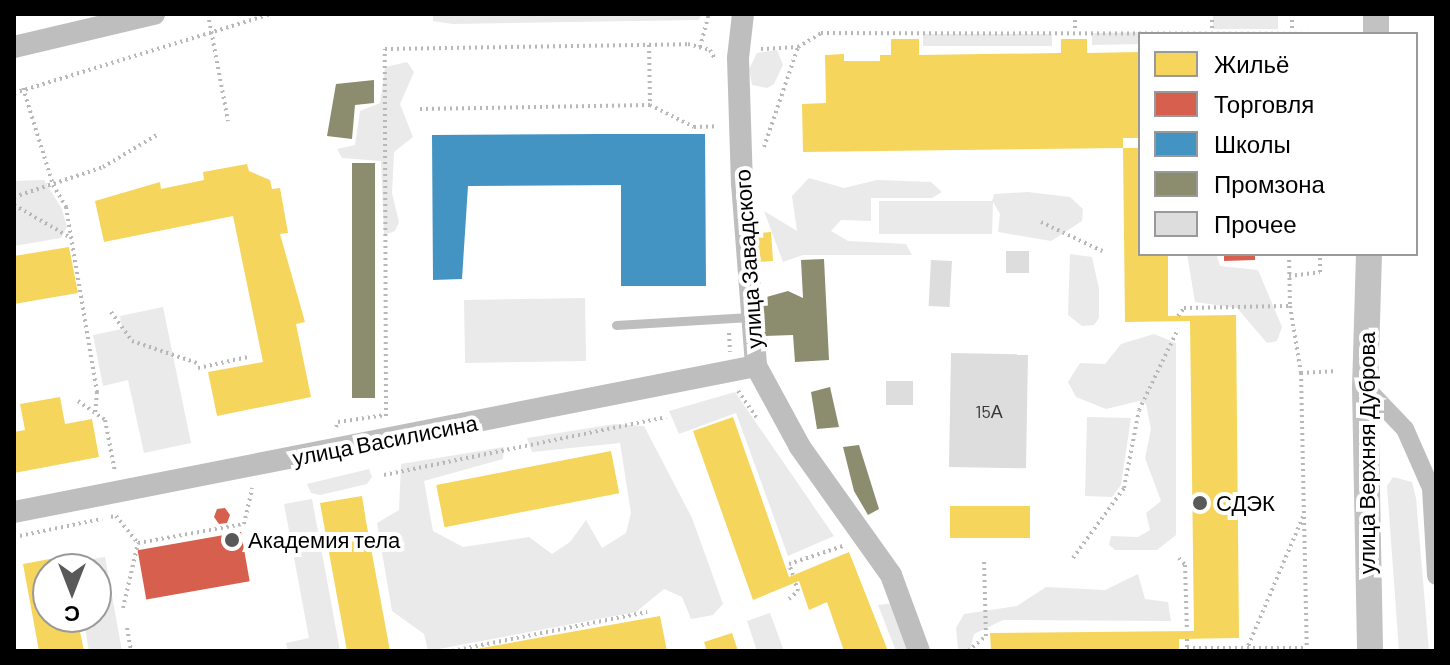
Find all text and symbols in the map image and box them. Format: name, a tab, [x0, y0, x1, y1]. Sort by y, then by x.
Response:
legend	[1138, 32, 1418, 256]
text: Жильё	[1214, 49, 1289, 78]
text: Торговля	[1214, 89, 1314, 118]
text: Школы	[1214, 129, 1291, 158]
street label: улица Завадского	[729, 168, 767, 350]
text: Промзона	[1214, 169, 1325, 198]
text: Прочее	[1214, 209, 1297, 238]
street label: улица Верхняя Дуброва	[1354, 332, 1380, 574]
house number: 15А	[975, 400, 1003, 422]
street label: улица Василисина	[290, 409, 480, 471]
place label: СДЭК	[1216, 490, 1275, 516]
marker: СДЭК	[1191, 494, 1209, 512]
place label: Академия тела	[248, 527, 400, 553]
marker: Академия тела	[223, 531, 241, 549]
north arrow	[32, 553, 112, 633]
text: С	[64, 602, 80, 628]

